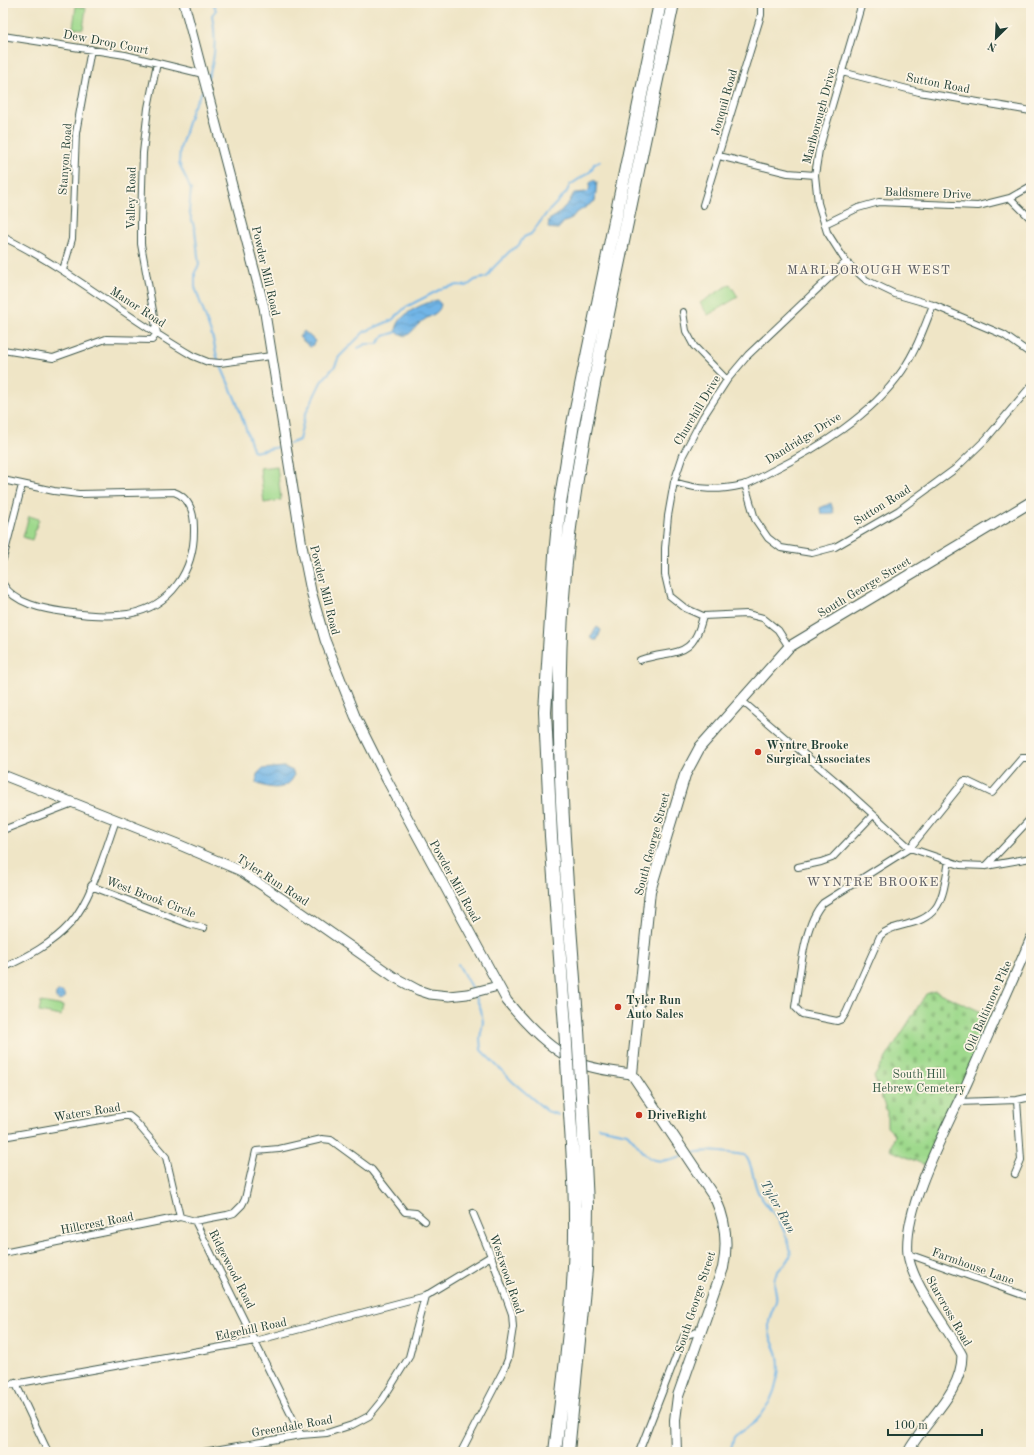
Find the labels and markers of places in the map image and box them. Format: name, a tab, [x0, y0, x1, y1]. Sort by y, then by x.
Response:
place label: Wyntre Brooke Surgical Associates	[766, 740, 870, 766]
marker: Wyntre Brooke Surgical Associates	[753, 747, 763, 757]
place label: Tyler Run Auto Sales	[626, 995, 683, 1021]
marker: Tyler Run Auto Sales	[613, 1002, 623, 1012]
marker: DriveRight	[634, 1110, 644, 1120]
place label: DriveRight	[647, 1110, 707, 1122]

